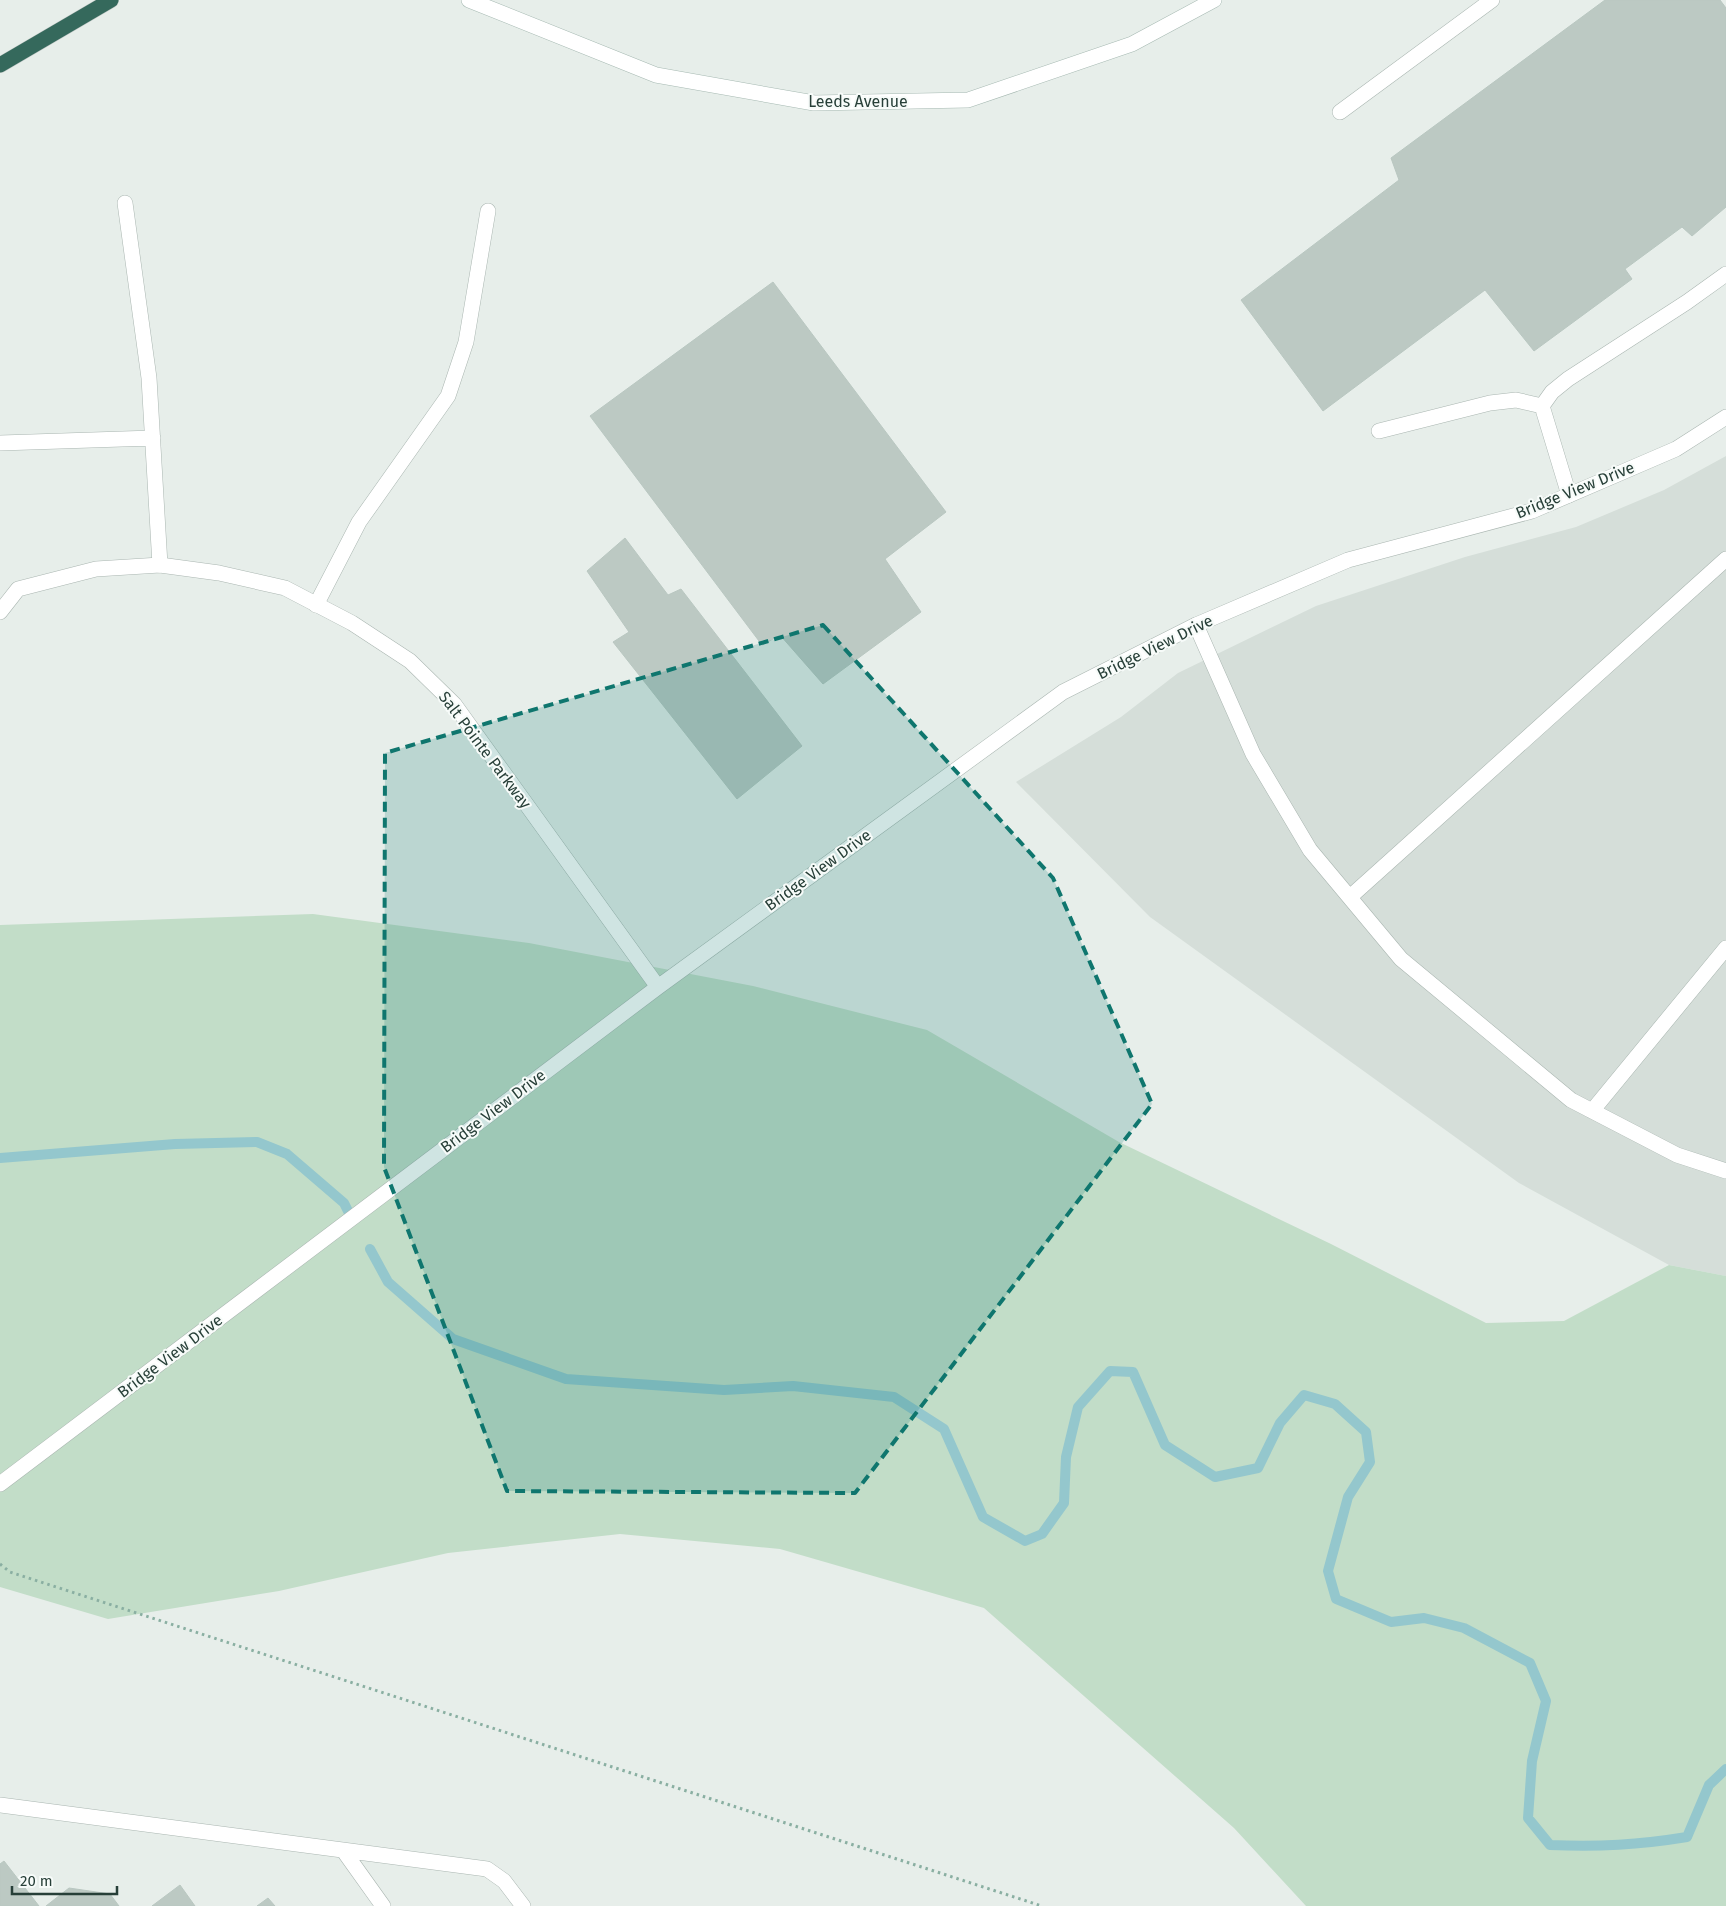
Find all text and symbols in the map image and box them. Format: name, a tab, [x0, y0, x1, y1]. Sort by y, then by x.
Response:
street label: Leeds Avenue	[808, 92, 908, 111]
street label: Bridge View Drive	[1513, 458, 1637, 522]
street label: Bridge View Drive	[1094, 611, 1216, 683]
street label: Salt Pointe Parkway	[435, 688, 535, 812]
street label: Bridge View Drive	[761, 825, 875, 915]
street label: Bridge View Drive	[437, 1065, 549, 1157]
street label: Bridge View Drive	[114, 1310, 226, 1402]
scale bar	[12, 1864, 118, 1896]
text: 20 m	[20, 1872, 53, 1890]

